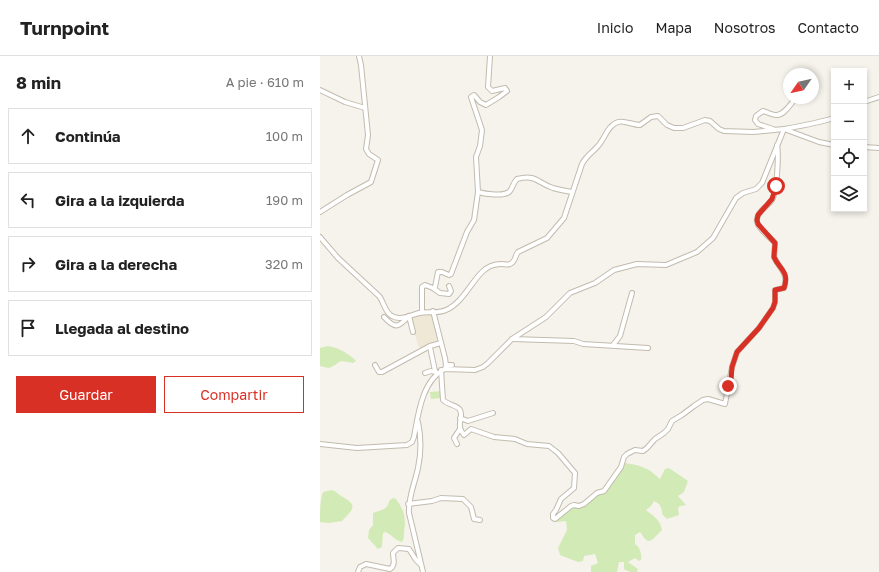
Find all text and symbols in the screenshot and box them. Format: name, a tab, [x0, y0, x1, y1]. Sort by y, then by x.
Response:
text: Turnpoint	[20, 16, 109, 39]
text: Inicio	[597, 19, 633, 36]
text: Mapa	[655, 19, 692, 36]
text: Nosotros	[714, 19, 775, 36]
text: Contacto	[797, 19, 859, 36]
north arrow	[783, 68, 819, 104]
map controls	[831, 68, 867, 212]
button: +	[831, 68, 867, 104]
text: 8 min	[16, 72, 61, 93]
text: A pie · 610 m	[226, 74, 304, 90]
button: −	[831, 104, 867, 140]
icon: ahead	[17, 125, 39, 147]
text: Continúa	[55, 127, 121, 145]
text: 100 m	[266, 128, 303, 144]
button: locate	[831, 140, 867, 176]
button: layers	[831, 176, 867, 212]
route start	[767, 177, 785, 195]
icon: left	[17, 189, 39, 211]
text: Gira a la izquierda	[55, 191, 185, 209]
text: 190 m	[266, 192, 303, 208]
icon: right	[17, 253, 39, 275]
text: Gira a la derecha	[55, 255, 177, 273]
text: 320 m	[265, 256, 303, 272]
icon: arrive	[17, 317, 39, 339]
text: Llegada al destino	[55, 319, 189, 337]
button: Guardar	[16, 376, 156, 413]
button: Compartir	[164, 376, 304, 413]
route end	[719, 377, 737, 395]

